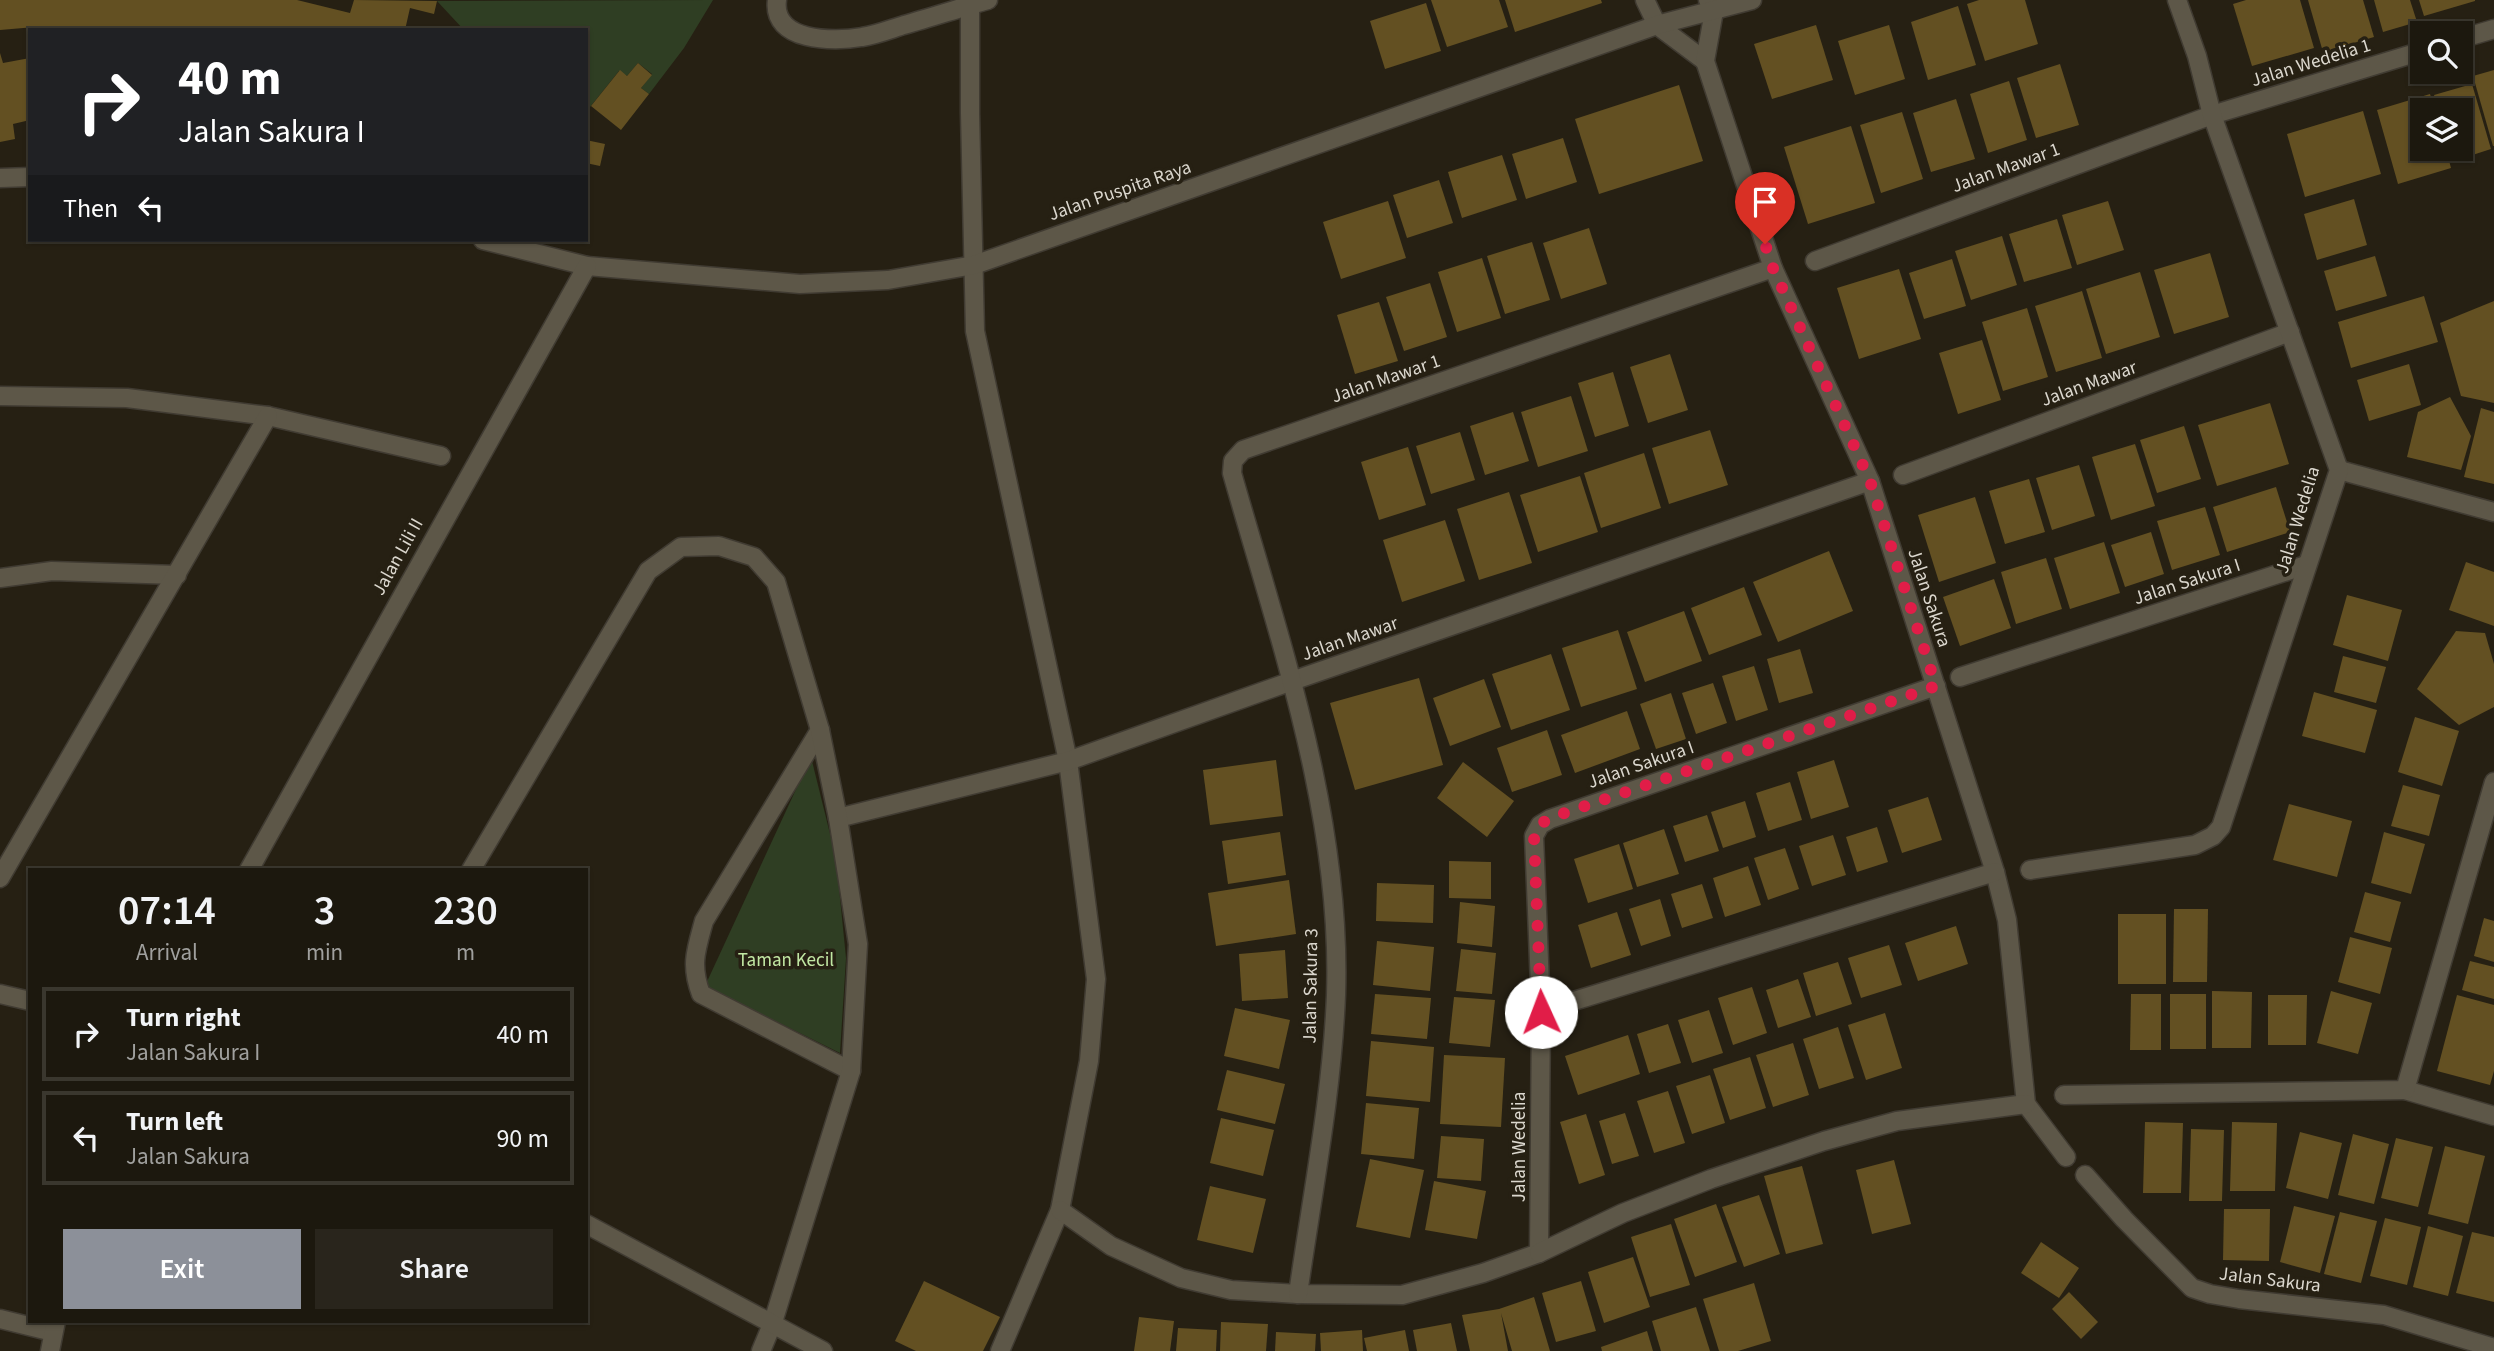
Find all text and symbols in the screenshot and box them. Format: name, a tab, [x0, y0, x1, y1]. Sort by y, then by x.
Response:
map controls	[2410, 21, 2473, 161]
button: search	[2410, 21, 2473, 84]
street label: Jalan Wedelia 1	[2248, 32, 2374, 94]
text: 40 m	[178, 44, 282, 114]
icon: right	[63, 56, 154, 147]
button: layers	[2410, 98, 2473, 161]
text: Jalan Sakura I	[178, 109, 365, 155]
street label: Jalan Mawar 1	[1948, 136, 2064, 200]
street label: Jalan Puspita Raya	[1045, 154, 1195, 228]
pin	[1735, 172, 1795, 244]
icon: arrive	[1746, 183, 1784, 221]
icon: left	[132, 189, 170, 227]
text: Then	[63, 190, 118, 227]
street label: Jalan Mawar 1	[1328, 348, 1444, 410]
street label: Jalan Mawar	[2037, 354, 2141, 414]
street label: Jalan Wedelia	[2269, 463, 2327, 577]
street label: Jalan Lili II	[366, 513, 430, 601]
street label: Jalan Sakura	[1900, 545, 1958, 651]
street label: Jalan Sakura I	[2130, 552, 2244, 612]
street label: Jalan Mawar	[1298, 610, 1402, 668]
street label: Jalan Sakura I	[1584, 734, 1698, 796]
text: 07:14	[118, 881, 216, 941]
text: 3	[314, 881, 335, 941]
text: 230	[433, 881, 498, 941]
street label: Jalan Sakura 3	[1296, 928, 1326, 1044]
text: Arrival	[136, 936, 198, 969]
text: min	[306, 936, 343, 969]
text: m	[456, 936, 475, 969]
park label: Taman Kecil	[738, 947, 834, 974]
position arrow	[1504, 975, 1578, 1049]
text: Turn right	[126, 999, 241, 1036]
icon: right	[67, 1015, 105, 1053]
text: 40 m	[496, 1016, 549, 1053]
text: Jalan Sakura I	[126, 1036, 260, 1069]
street label: Jalan Wedelia	[1506, 1092, 1533, 1202]
text: Turn left	[126, 1103, 223, 1140]
icon: left	[67, 1119, 105, 1157]
text: 90 m	[496, 1120, 549, 1157]
text: Jalan Sakura	[126, 1140, 250, 1173]
button: Exit	[63, 1229, 301, 1309]
button: Share	[315, 1229, 553, 1309]
street label: Jalan Sakura	[2218, 1260, 2322, 1300]

